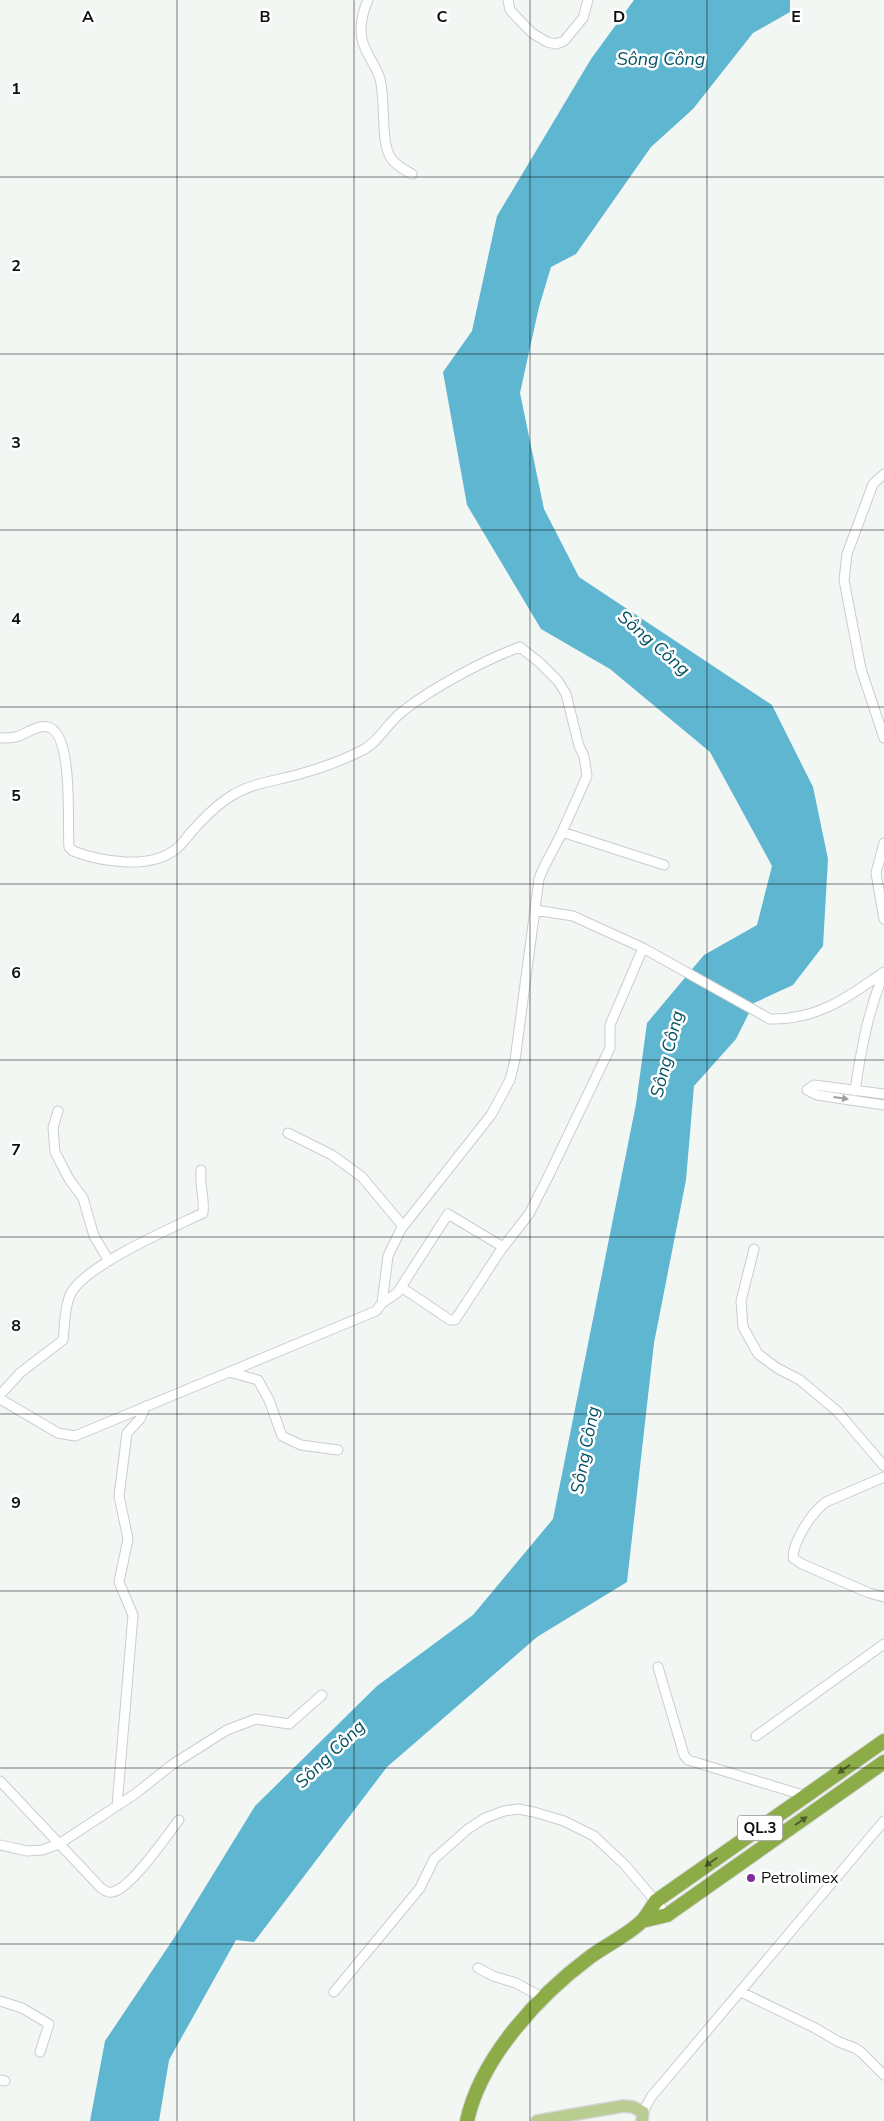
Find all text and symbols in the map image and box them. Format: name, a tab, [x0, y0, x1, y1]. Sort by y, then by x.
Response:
text: A	[82, 6, 94, 28]
text: B	[259, 6, 271, 28]
text: C	[437, 6, 448, 28]
text: D	[613, 6, 625, 28]
text: E	[791, 6, 801, 28]
water label: Sông Công	[617, 47, 705, 71]
text: 1	[11, 78, 21, 100]
text: 2	[11, 255, 21, 277]
text: 3	[11, 432, 21, 454]
water label: Sông Công	[613, 605, 695, 681]
text: 4	[11, 608, 21, 630]
text: 5	[11, 785, 21, 807]
text: 6	[11, 962, 21, 984]
water label: Sông Công	[645, 1008, 689, 1100]
one-way arrow	[833, 1095, 849, 1103]
text: 7	[11, 1139, 21, 1161]
text: 8	[11, 1315, 21, 1337]
water label: Sông Công	[565, 1404, 605, 1496]
text: 9	[11, 1492, 21, 1514]
water label: Sông Công	[290, 1715, 370, 1793]
one-way arrow	[837, 1764, 851, 1774]
road number: QL.3	[738, 1816, 782, 1840]
one-way arrow	[794, 1816, 807, 1826]
one-way arrow	[705, 1857, 718, 1867]
place label: Petrolimex	[761, 1867, 839, 1889]
marker: Petrolimex	[745, 1872, 757, 1884]

